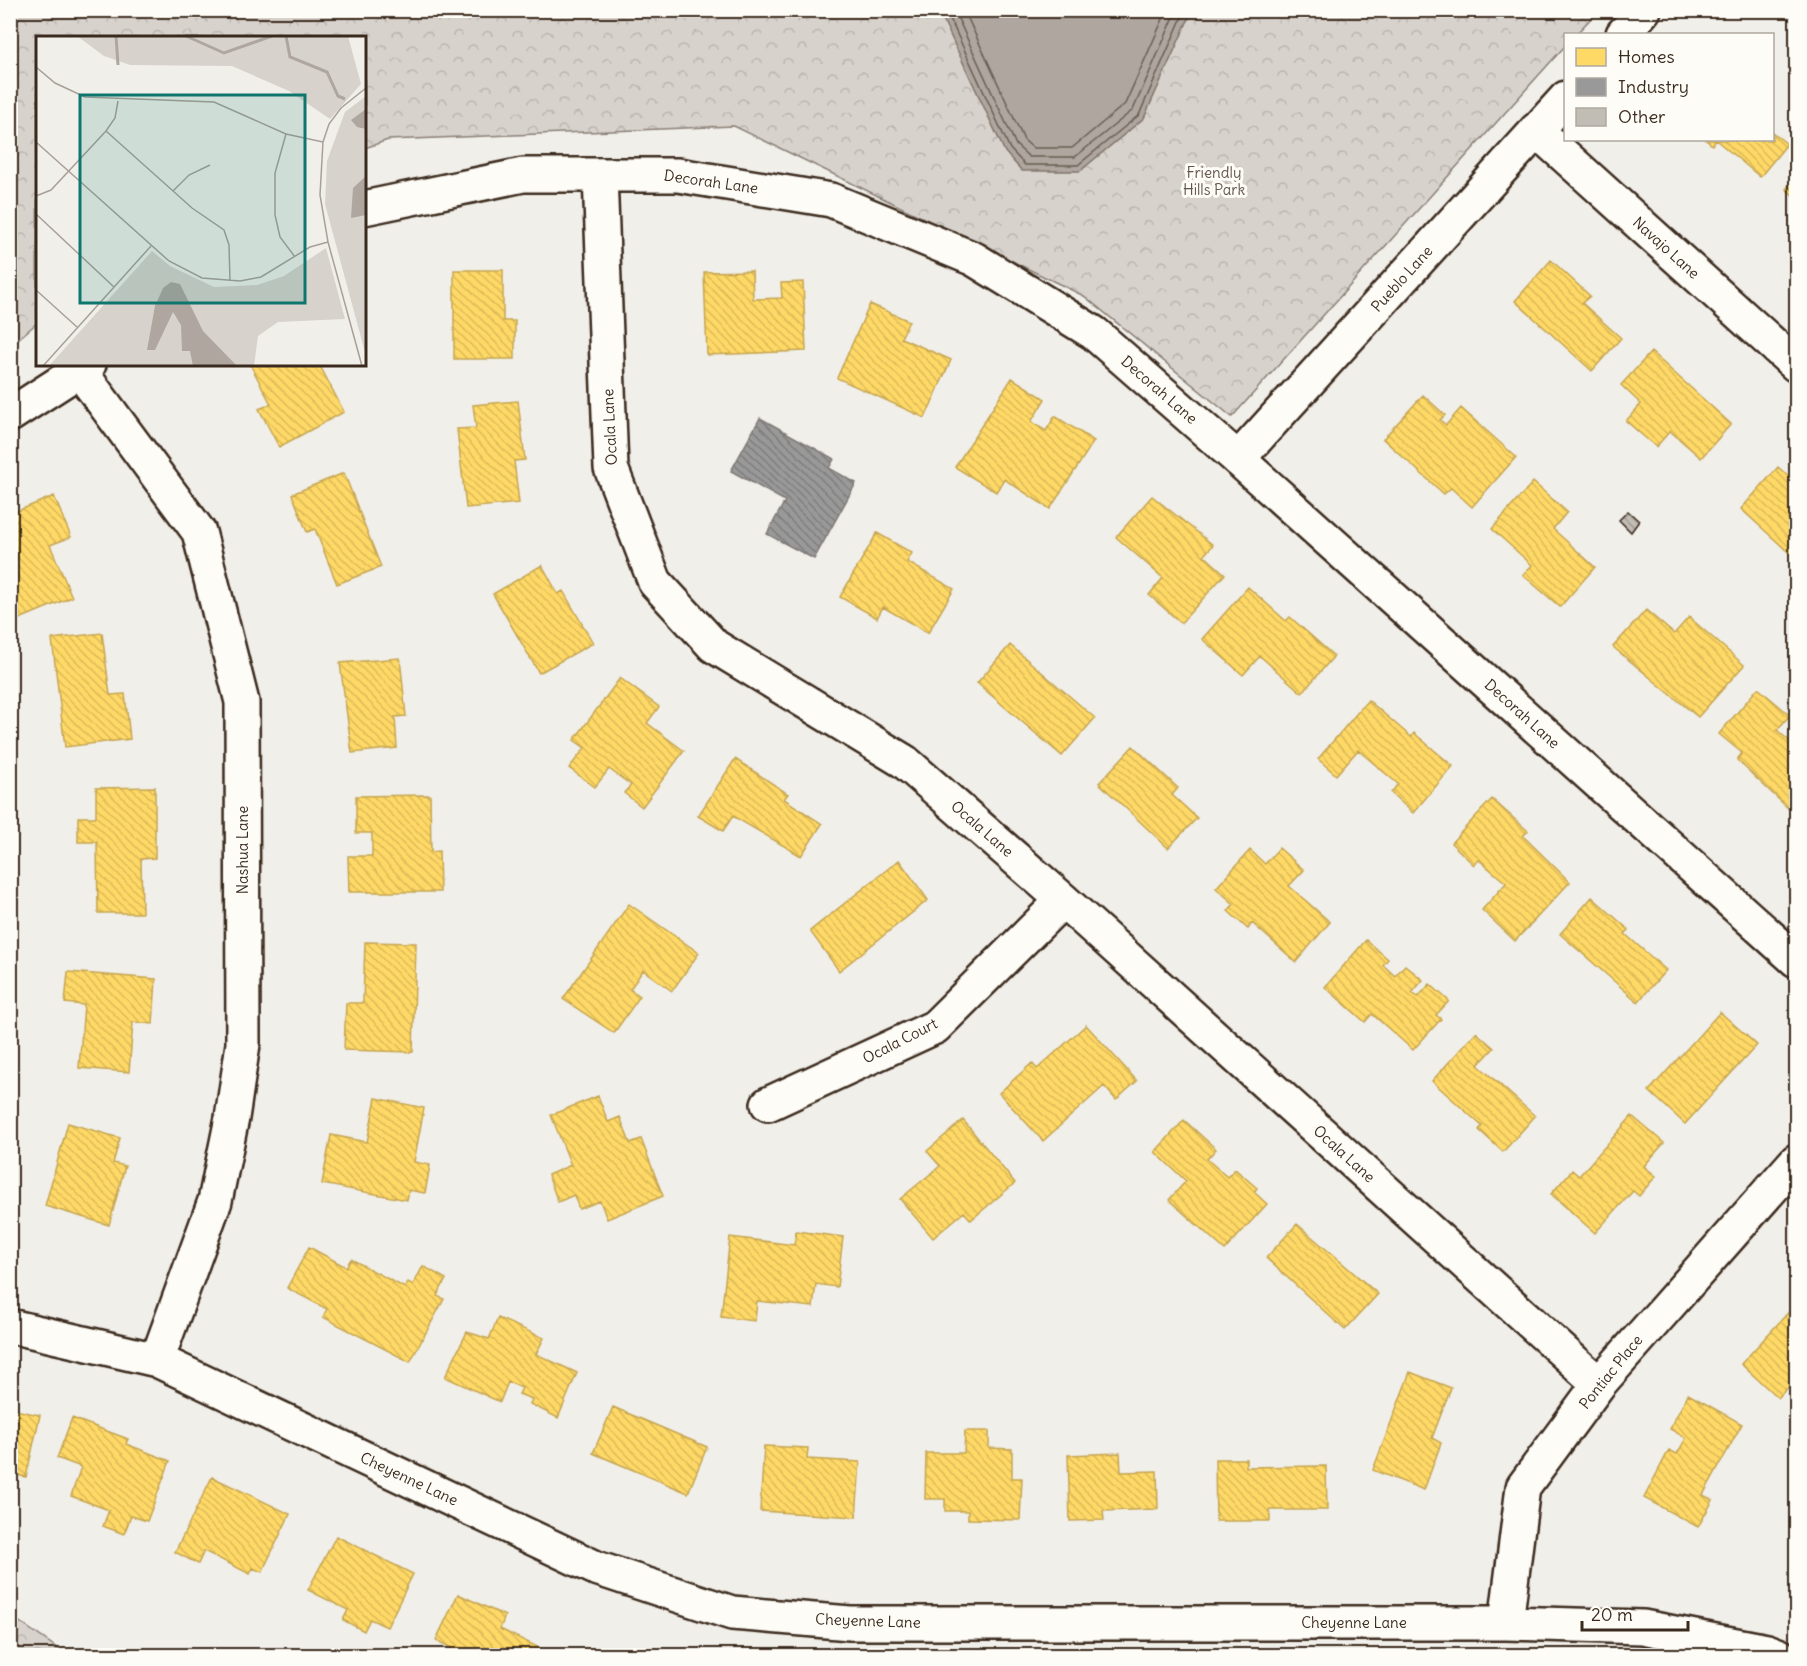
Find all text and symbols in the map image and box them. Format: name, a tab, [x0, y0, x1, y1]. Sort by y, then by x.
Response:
legend	[1564, 33, 1774, 141]
inset map	[36, 36, 366, 366]
text: Homes	[1618, 45, 1675, 68]
text: Industry	[1618, 75, 1689, 98]
text: Other	[1618, 105, 1666, 128]
park label: Friendly Hills Park	[1183, 163, 1245, 199]
street label: Decorah Lane	[663, 166, 759, 198]
street label: Navajo Lane	[1629, 213, 1704, 283]
street label: Pueblo Lane	[1367, 242, 1436, 316]
street label: Decorah Lane	[1117, 351, 1201, 428]
street label: Ocala Lane	[598, 388, 621, 466]
street label: Decorah Lane	[1481, 675, 1564, 752]
street label: Ocala Lane	[947, 796, 1017, 861]
street label: Nashua Lane	[233, 806, 252, 894]
street label: Ocala Court	[859, 1014, 940, 1067]
street label: Ocala Lane	[1310, 1121, 1379, 1186]
street label: Pontiac Place	[1575, 1331, 1646, 1413]
street label: Cheyenne Lane	[357, 1448, 461, 1509]
scale bar	[1582, 1594, 1688, 1632]
text: 20 m	[1591, 1603, 1633, 1626]
street label: Cheyenne Lane	[815, 1609, 921, 1632]
street label: Cheyenne Lane	[1301, 1613, 1407, 1632]

